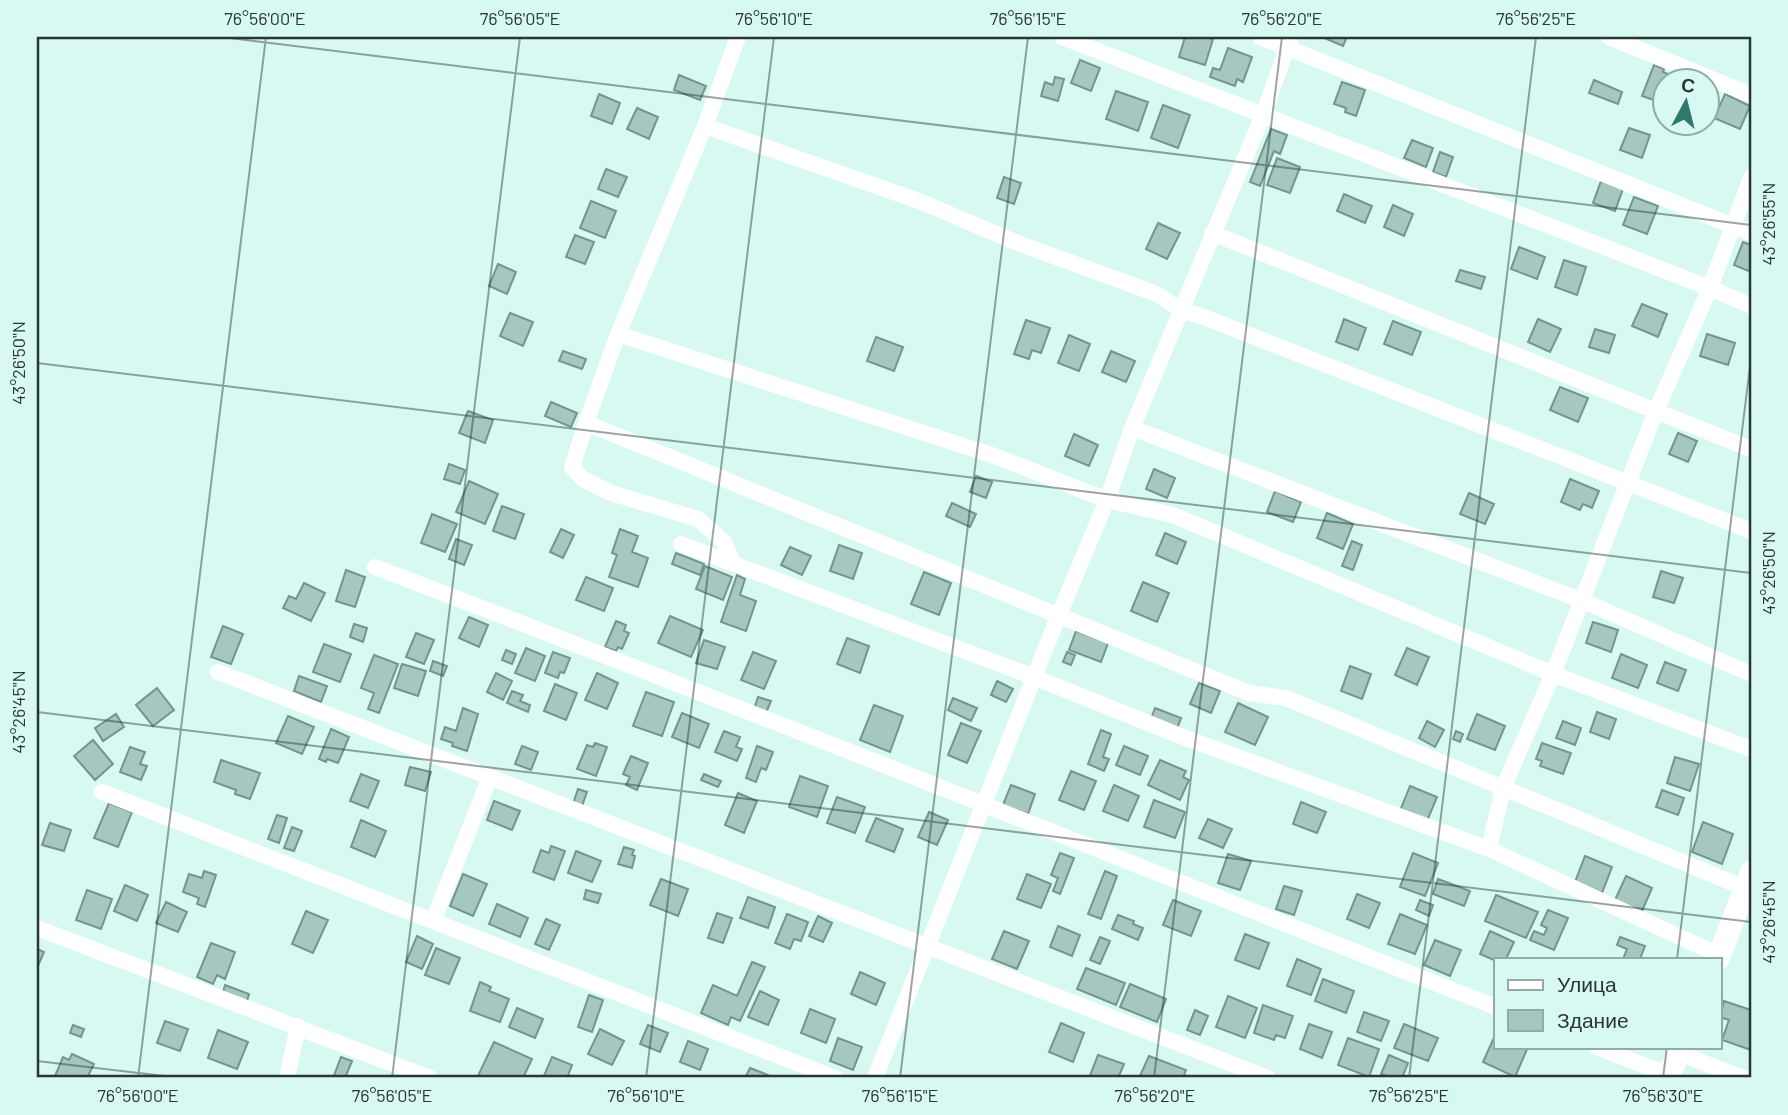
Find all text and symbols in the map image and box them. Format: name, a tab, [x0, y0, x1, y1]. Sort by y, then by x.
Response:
text: 76°56'00"E	[224, 7, 306, 29]
text: 76°56'05"E	[480, 7, 560, 29]
text: 76°56'10"E	[735, 7, 813, 29]
text: 76°56'15"E	[990, 7, 1066, 29]
text: 76°56'20"E	[1242, 7, 1322, 29]
text: 76°56'25"E	[1496, 7, 1576, 29]
north arrow	[1652, 66, 1722, 136]
text: С	[1680, 72, 1697, 97]
text: 43°26'55"N	[1757, 183, 1779, 265]
text: 43°26'50"N	[7, 321, 29, 405]
text: 43°26'50"N	[1757, 531, 1779, 615]
text: 43°26'45"N	[7, 670, 29, 754]
text: 43°26'45"N	[1757, 880, 1779, 964]
legend	[1494, 958, 1722, 1048]
text: Улица	[1557, 971, 1617, 996]
text: Здание	[1557, 1007, 1629, 1032]
text: 76°56'00"E	[97, 1084, 179, 1106]
text: 76°56'05"E	[352, 1084, 432, 1106]
text: 76°56'10"E	[607, 1084, 685, 1106]
text: 76°56'15"E	[862, 1084, 938, 1106]
text: 76°56'20"E	[1115, 1084, 1195, 1106]
text: 76°56'25"E	[1369, 1084, 1449, 1106]
text: 76°56'30"E	[1623, 1084, 1703, 1106]

